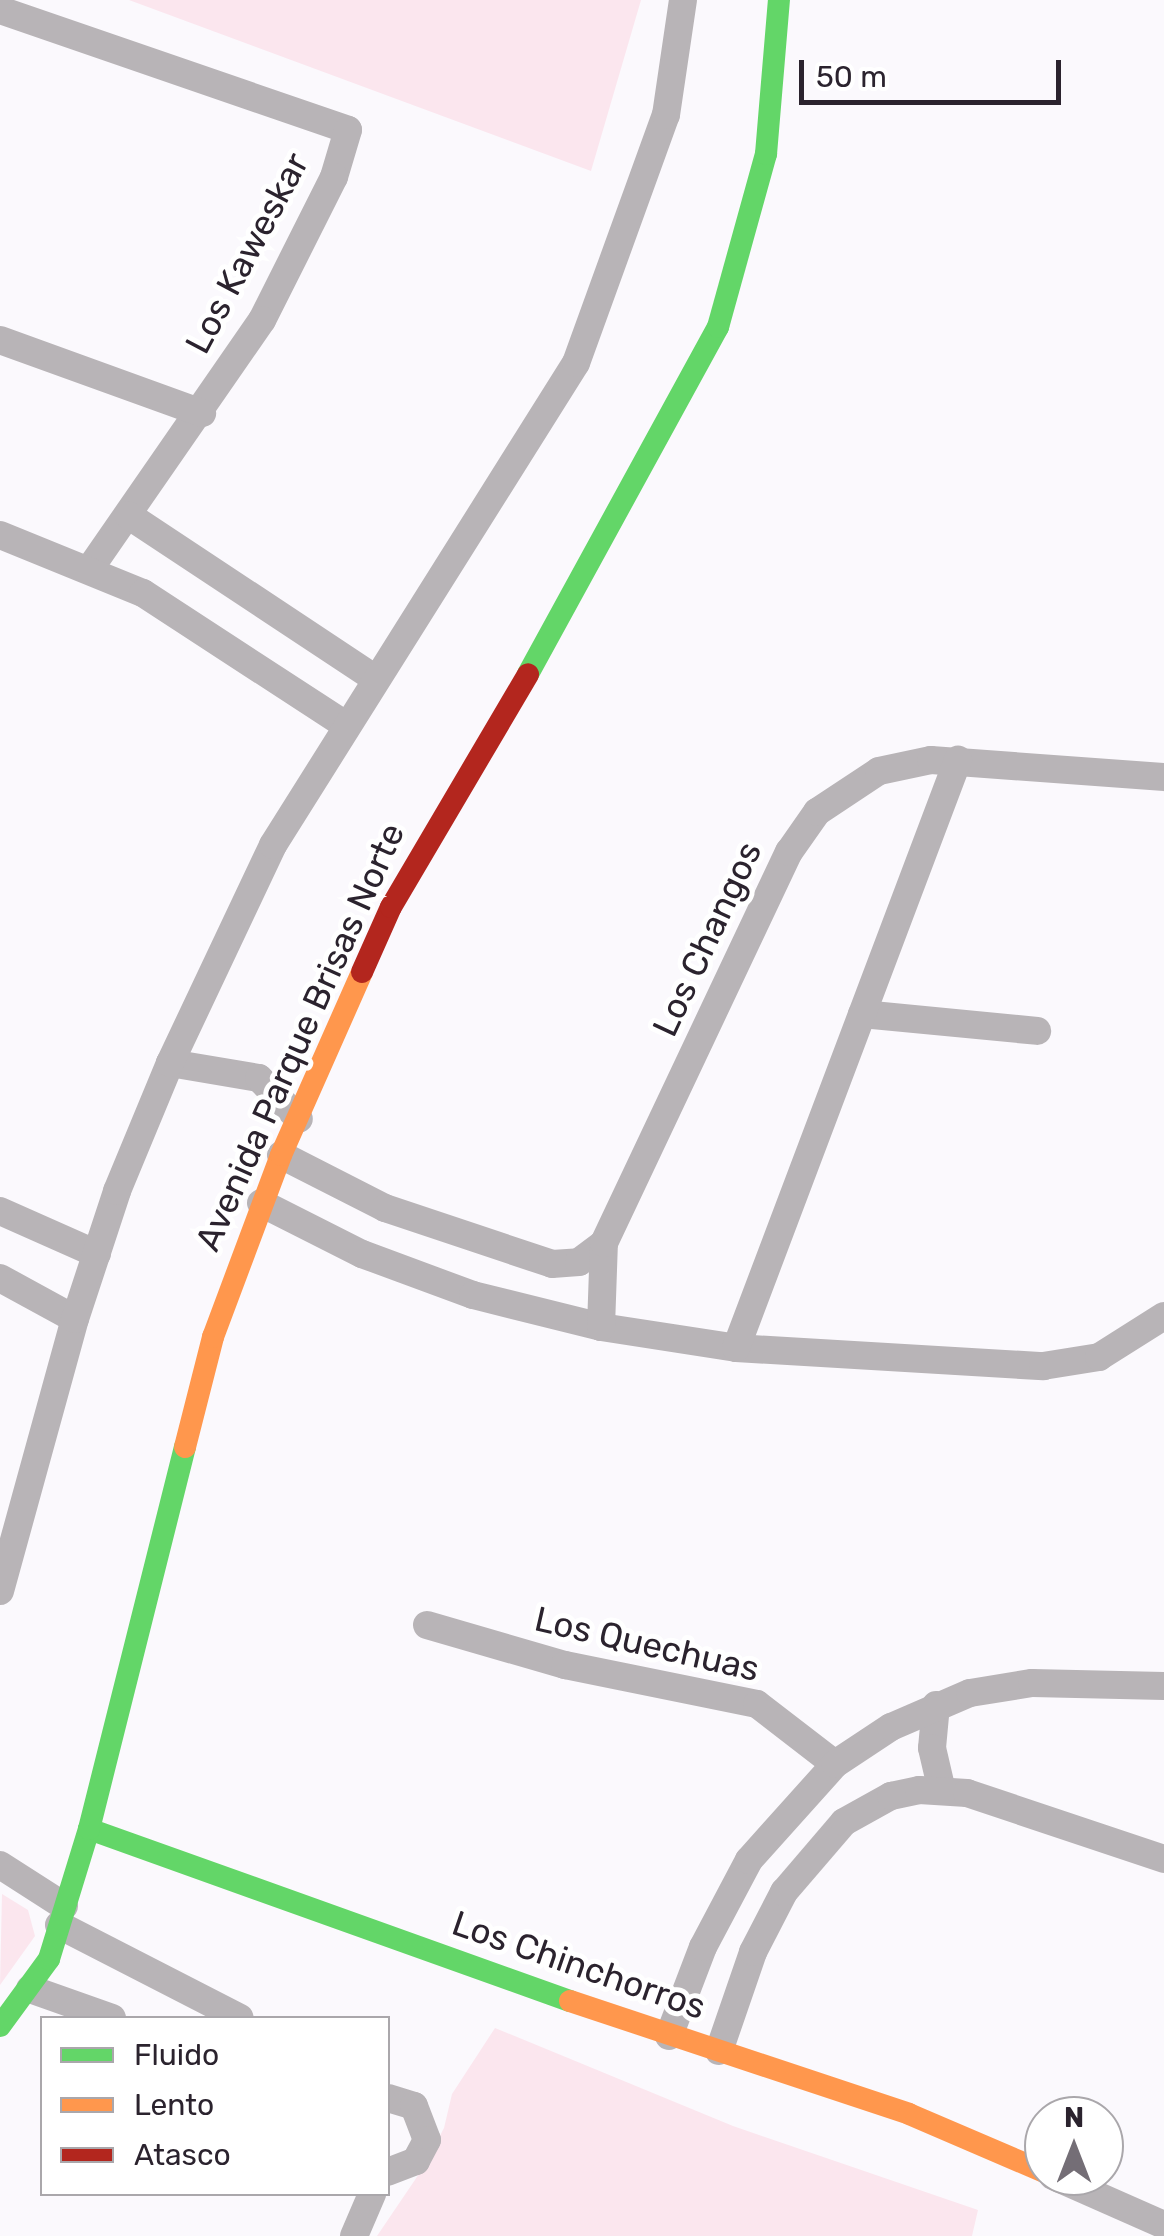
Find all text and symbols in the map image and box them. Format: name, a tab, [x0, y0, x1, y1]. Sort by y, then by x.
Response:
scale bar	[804, 40, 1066, 102]
text: 50 m	[816, 59, 887, 95]
street label: Los Kaweskar	[177, 145, 317, 361]
street label: Avenida Parque Brisas Norte	[187, 817, 413, 1257]
street label: Los Changos	[644, 835, 770, 1043]
street label: Los Quechuas	[531, 1598, 763, 1690]
street label: Los Chinchorros	[447, 1902, 711, 2028]
legend	[40, 2016, 390, 2196]
text: Fluido	[134, 2037, 219, 2073]
text: Lento	[134, 2087, 214, 2123]
north arrow	[1024, 2096, 1124, 2196]
text: N	[1064, 2101, 1084, 2134]
text: Atasco	[134, 2137, 231, 2173]

